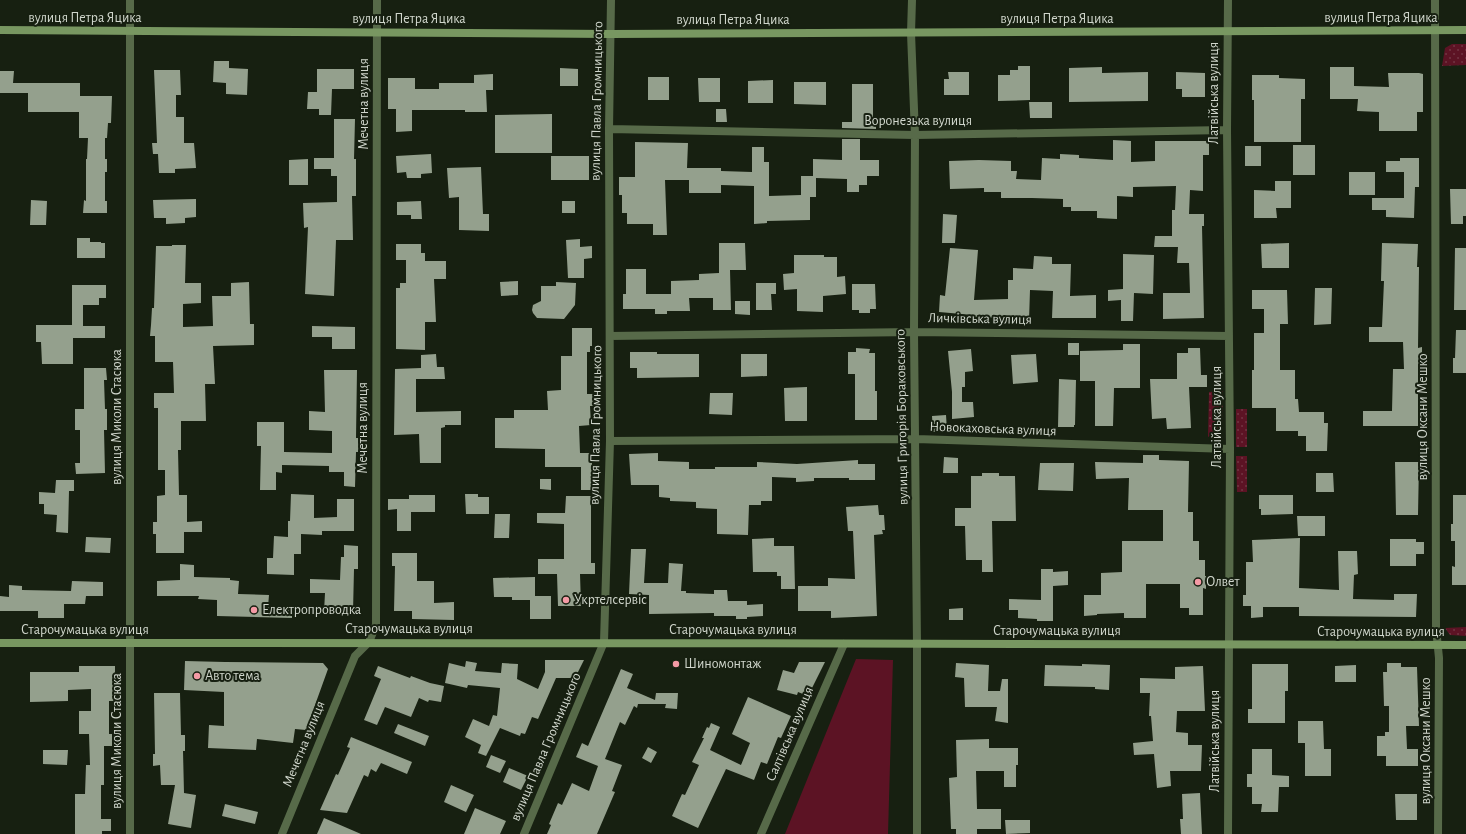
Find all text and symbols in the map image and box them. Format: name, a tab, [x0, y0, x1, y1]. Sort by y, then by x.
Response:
street label: вулиця Петра Яцика	[28, 11, 142, 25]
street label: вулиця Петра Яцика	[1324, 11, 1438, 25]
street label: вулиця Петра Яцика	[352, 12, 466, 26]
street label: вулиця Петра Яцика	[1000, 12, 1114, 26]
street label: вулиця Петра Яцика	[676, 13, 790, 27]
street label: вулиця Павла Громницького	[589, 21, 605, 181]
street label: Латвійська вулиця	[1207, 42, 1221, 144]
street label: Мечетна вулиця	[357, 58, 371, 150]
street label: Воронезька вулиця	[864, 114, 972, 128]
street label: Личківська вулиця	[928, 311, 1032, 327]
street label: вулиця Григорія Бораковського	[893, 329, 911, 505]
street label: вулиця Павла Громницького	[588, 345, 604, 505]
street label: вулиця Миколи Стасюка	[110, 348, 124, 485]
street label: вулиця Оксани Мешко	[1416, 353, 1430, 481]
street label: Латвійська вулиця	[1210, 366, 1224, 468]
street label: Мечетна вулиця	[356, 382, 370, 474]
street label: Новокаховська вулиця	[929, 420, 1057, 438]
place label: Олвет	[1206, 575, 1241, 589]
marker: Олвет	[1193, 577, 1203, 587]
place label: Укртелсервіс	[574, 593, 647, 607]
marker: Укртелсервіс	[561, 595, 571, 605]
place label: Електропроводка	[262, 603, 362, 617]
marker: Електропроводка	[249, 605, 259, 615]
street label: Старочумацька вулиця	[345, 622, 473, 636]
street label: Старочумацька вулиця	[21, 623, 149, 637]
street label: Старочумацька вулиця	[669, 623, 797, 637]
street label: Старочумацька вулиця	[993, 624, 1121, 638]
street label: Старочумацька вулиця	[1317, 625, 1445, 639]
place label: Шиномонтаж	[684, 657, 761, 671]
marker: Шиномонтаж	[671, 659, 681, 669]
place label: Авто тема	[205, 669, 261, 683]
marker: Авто тема	[192, 671, 202, 681]
street label: вулиця Павла Громницького	[508, 671, 584, 823]
street label: вулиця Миколи Стасюка	[110, 672, 124, 809]
street label: вулиця Оксани Мешко	[1419, 677, 1433, 805]
street label: Салтівська вулиця	[764, 685, 816, 783]
street label: Латвійська вулиця	[1208, 690, 1222, 792]
street label: Мечетна вулиця	[280, 699, 328, 789]

